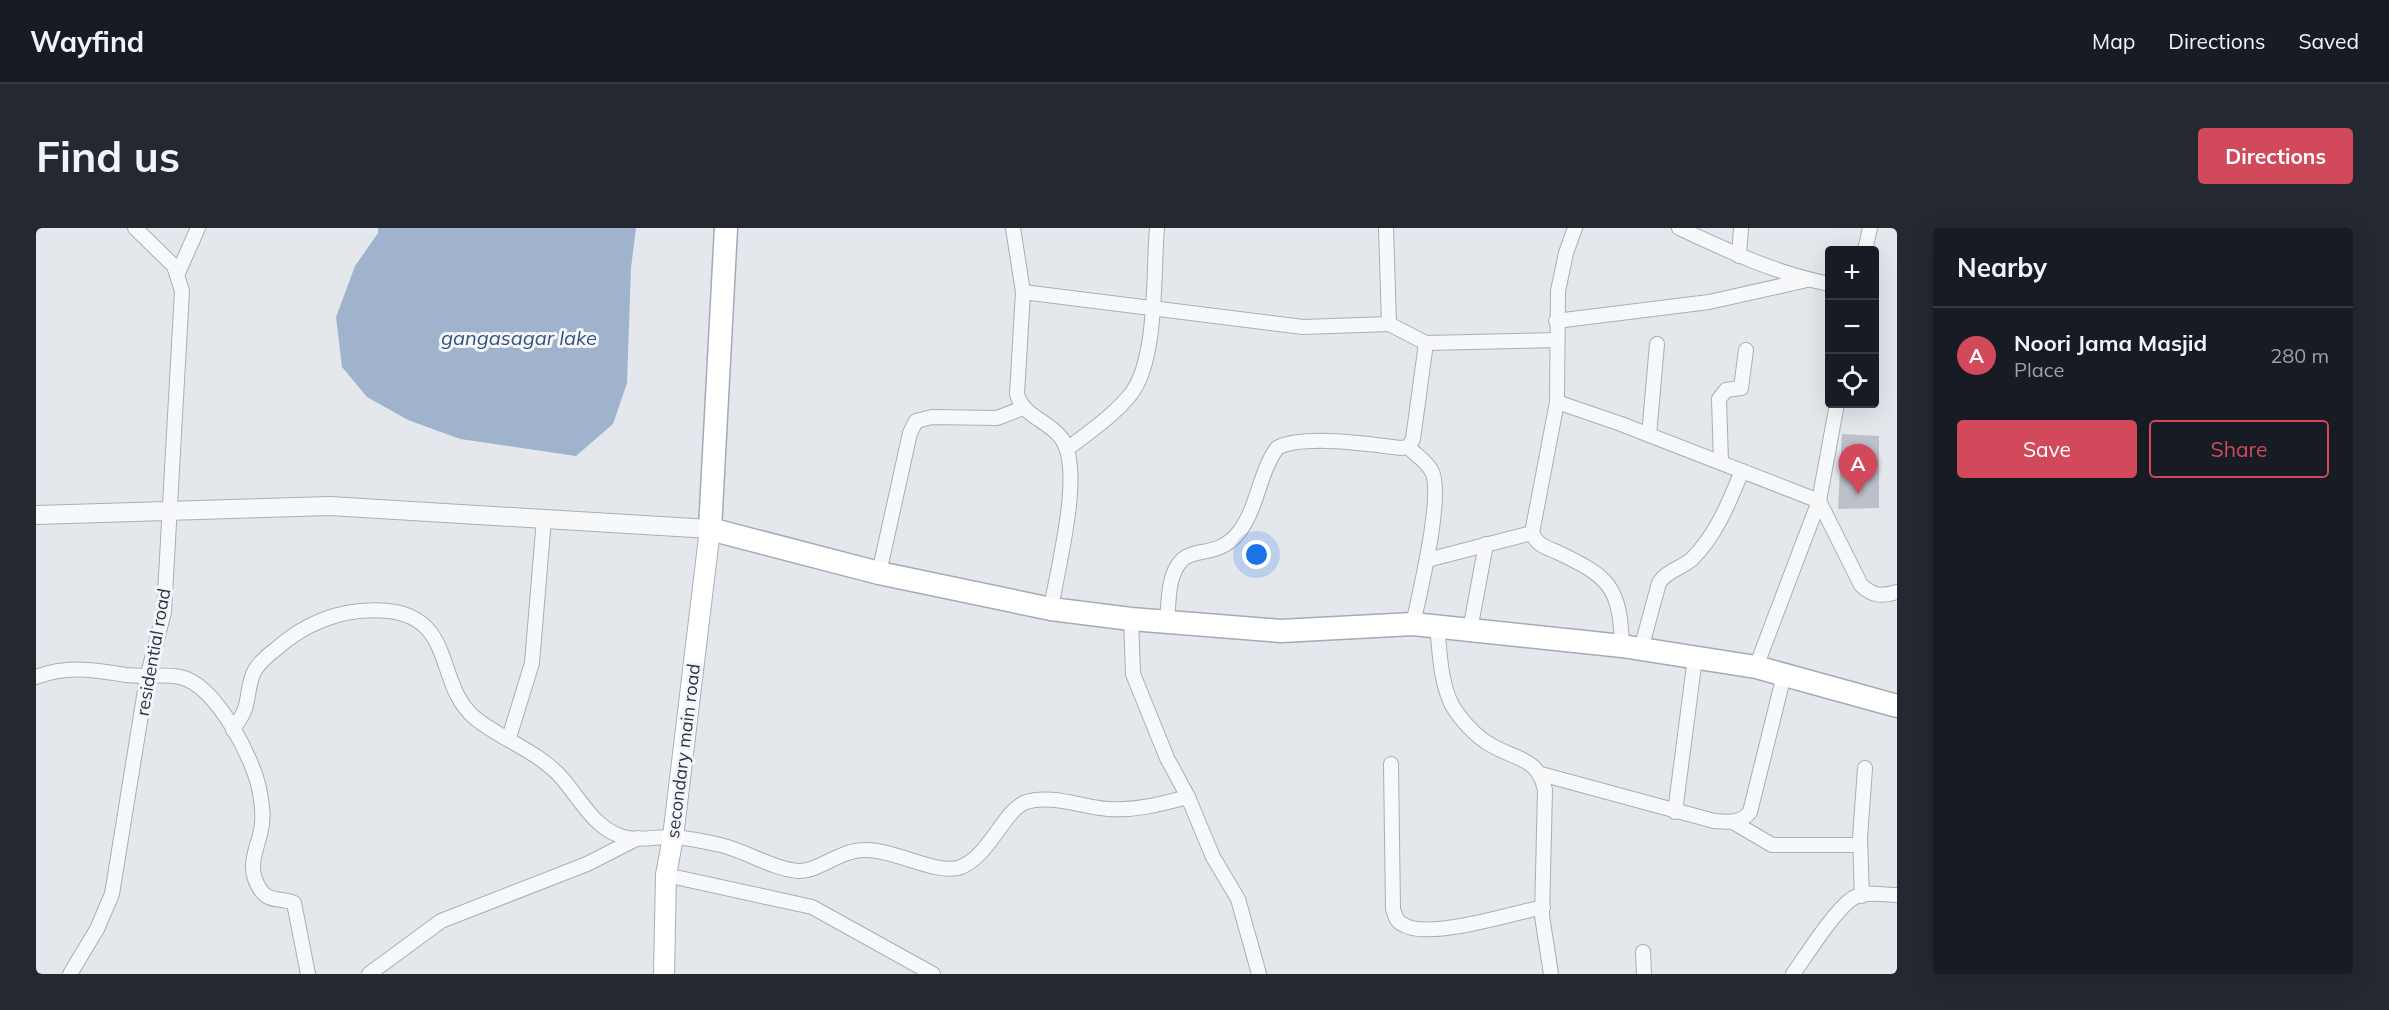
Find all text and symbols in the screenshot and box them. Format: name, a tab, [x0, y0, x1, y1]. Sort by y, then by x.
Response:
text: Wayfind	[30, 24, 144, 59]
text: Map	[2092, 28, 2135, 54]
text: Directions	[2168, 28, 2265, 54]
text: Saved	[2298, 28, 2359, 54]
button: Directions	[2198, 128, 2353, 184]
text: Find us	[36, 130, 180, 183]
map controls	[1825, 246, 1879, 408]
button: +	[1825, 246, 1879, 300]
text: Nearby	[1957, 251, 2047, 284]
button: −	[1825, 300, 1879, 354]
water label: gangasagar lake	[441, 325, 597, 350]
text: Noori Jama Masjid	[2014, 329, 2207, 357]
text: A	[1969, 343, 1984, 368]
text: 280 m	[2270, 343, 2329, 368]
button: locate	[1825, 354, 1879, 408]
text: Place	[2014, 357, 2064, 382]
button: Save	[1957, 420, 2137, 478]
button: Share	[2149, 420, 2329, 478]
pin: A	[1838, 444, 1878, 494]
your location	[1242, 540, 1271, 569]
street label: residential road	[130, 586, 176, 718]
street label: secondary main road	[661, 662, 705, 840]

